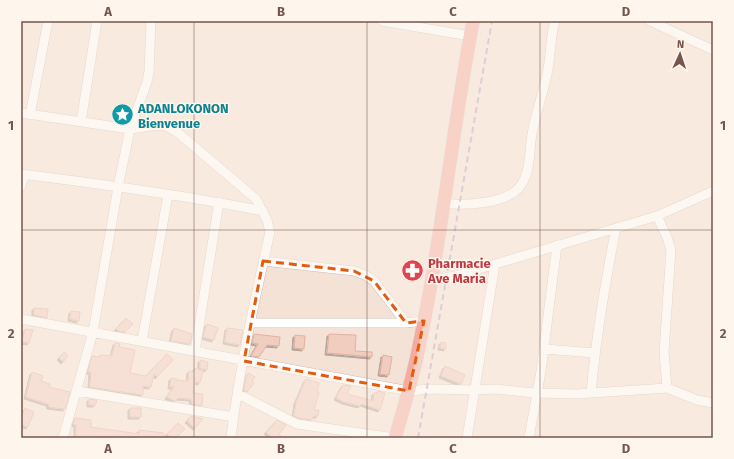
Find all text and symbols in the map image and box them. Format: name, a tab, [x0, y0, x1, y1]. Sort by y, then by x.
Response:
text: A	[103, 4, 112, 19]
text: B	[277, 4, 285, 19]
text: C	[449, 4, 457, 19]
text: D	[622, 4, 631, 19]
north arrow	[660, 34, 700, 74]
text: N	[677, 38, 684, 51]
place label: ADANLOKONON Bienvenue	[137, 101, 229, 131]
place icon: ADANLOKONON Bienvenue	[109, 102, 135, 128]
text: 1	[8, 118, 14, 133]
text: 1	[720, 118, 726, 133]
place label: Pharmacie Ave Maria	[427, 256, 491, 286]
pharmacy icon: Pharmacie Ave Maria	[400, 257, 426, 283]
text: 2	[8, 326, 15, 341]
text: 2	[720, 326, 727, 341]
text: A	[103, 441, 112, 456]
text: B	[277, 441, 285, 456]
text: C	[449, 441, 457, 456]
text: D	[622, 441, 631, 456]

